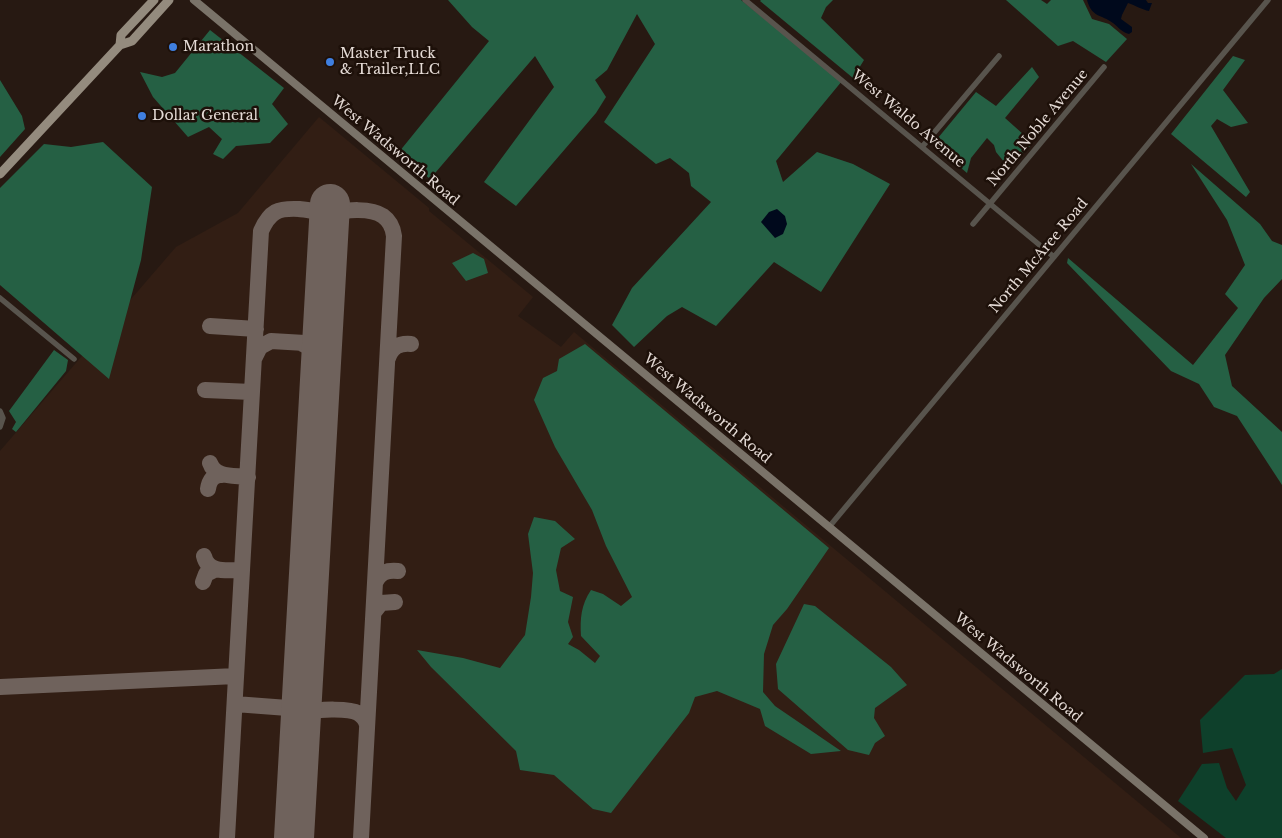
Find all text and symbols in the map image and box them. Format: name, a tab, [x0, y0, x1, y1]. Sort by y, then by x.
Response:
place label: Marathon	[183, 39, 254, 55]
marker: Marathon	[167, 41, 179, 53]
place label: Master Truck & Trailer,LLC	[340, 46, 440, 78]
marker: Master Truck & Trailer,LLC	[324, 56, 336, 68]
street label: North Noble Avenue	[984, 66, 1092, 190]
street label: West Waldo Avenue	[848, 67, 968, 171]
street label: West Wadsworth Road	[328, 93, 462, 209]
place label: Dollar General	[152, 108, 258, 124]
marker: Dollar General	[136, 110, 148, 122]
street label: North McAree Road	[986, 195, 1092, 317]
street label: West Wadsworth Road	[640, 351, 774, 467]
street label: West Wadsworth Road	[951, 610, 1085, 726]

